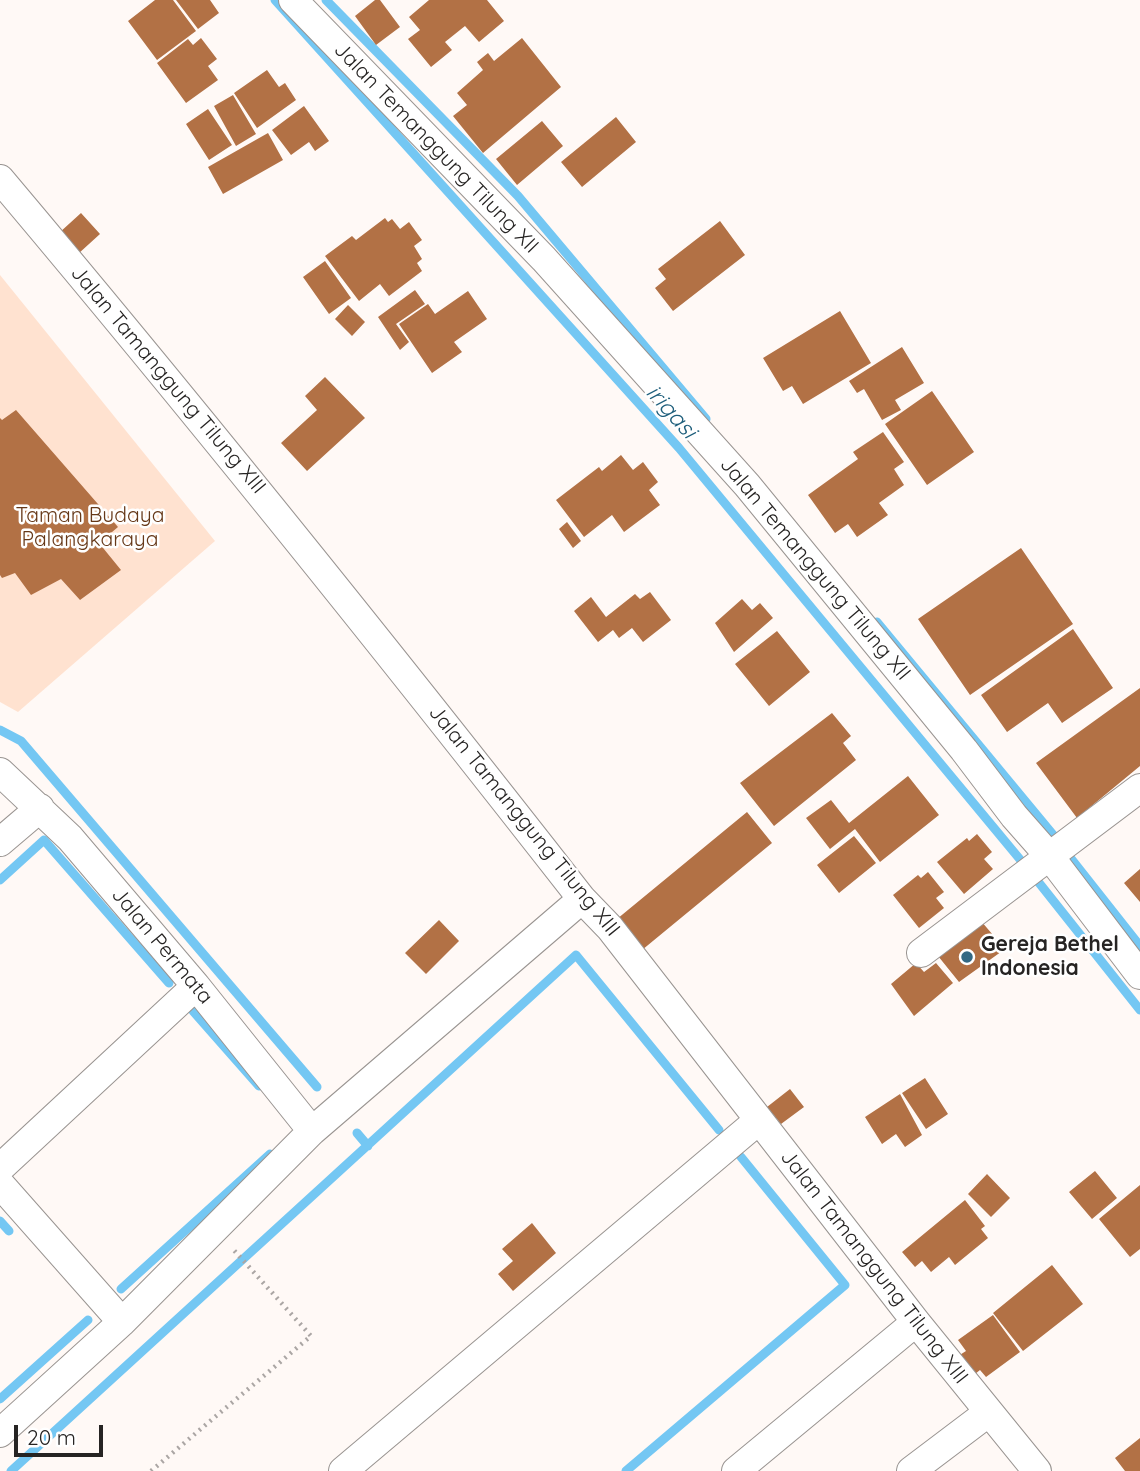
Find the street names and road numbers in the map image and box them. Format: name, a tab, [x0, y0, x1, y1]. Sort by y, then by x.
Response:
street label: Jalan Temanggung Tilung XII	[329, 37, 543, 259]
street label: Jalan Tamanggung Tilung XIII	[65, 261, 271, 499]
street label: Jalan Temanggung Tilung XII	[714, 452, 916, 686]
street label: Jalan Tamanggung Tilung XIII	[423, 700, 625, 942]
street label: Jalan Permata	[106, 883, 218, 1009]
street label: Jalan Tamanggung Tilung XIII	[775, 1145, 973, 1389]

